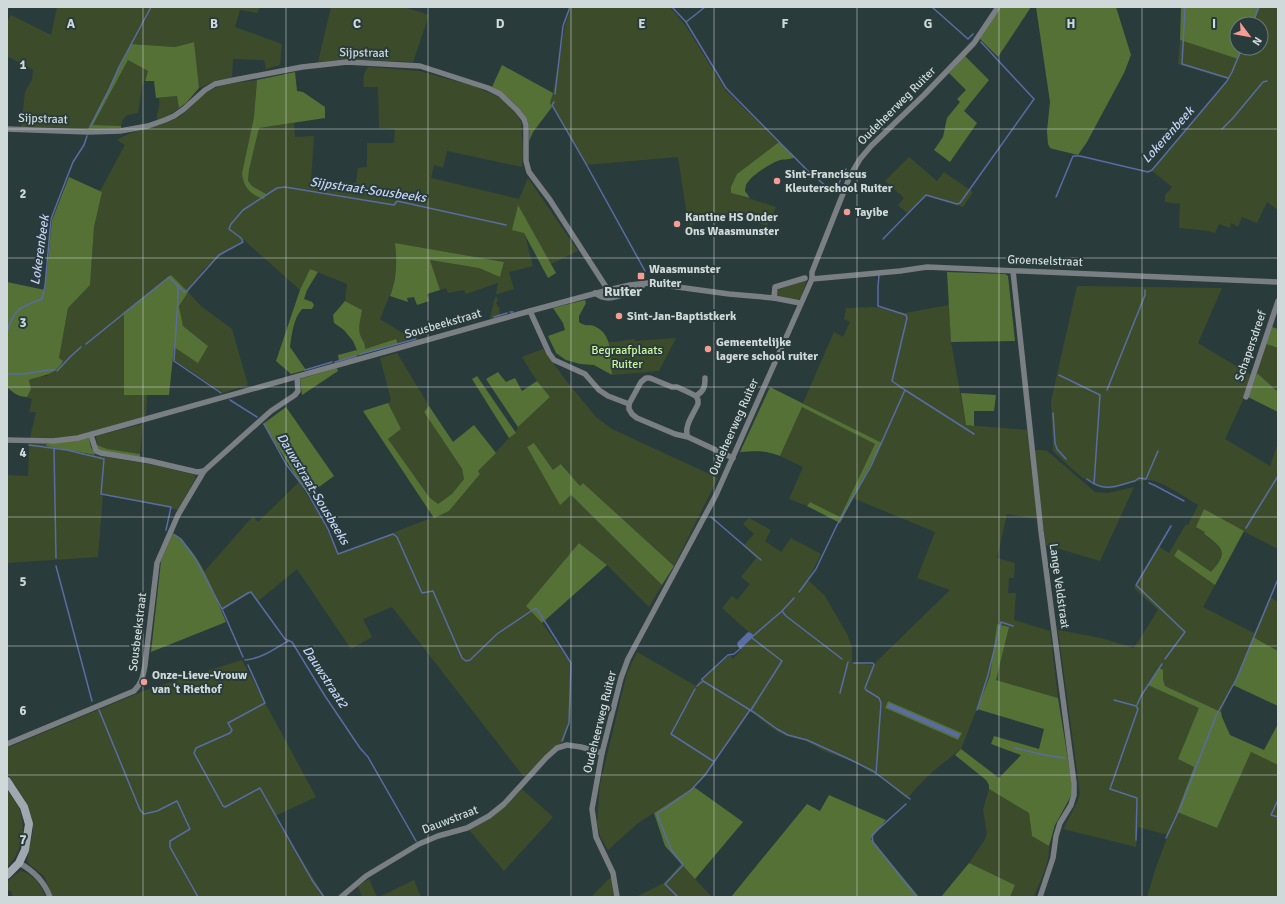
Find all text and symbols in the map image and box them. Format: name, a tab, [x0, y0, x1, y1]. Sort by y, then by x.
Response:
text: A	[67, 16, 76, 32]
text: B	[210, 16, 218, 32]
text: C	[353, 16, 361, 32]
text: D	[496, 16, 505, 32]
text: E	[638, 16, 646, 32]
text: F	[782, 16, 789, 32]
text: G	[924, 16, 932, 32]
text: H	[1067, 16, 1075, 32]
text: I	[1212, 16, 1216, 32]
north arrow	[1229, 16, 1269, 56]
text: N	[1250, 34, 1265, 48]
street label: Sijpstraat	[339, 45, 389, 61]
text: 1	[19, 57, 27, 73]
street label: Oudeheerweg Ruiter	[855, 63, 940, 148]
water label: Lokerenbeek	[1138, 102, 1199, 167]
street label: Sijpstraat	[18, 111, 68, 127]
place label: Sint-Franciscus Kleuterschool Ruiter	[785, 167, 893, 196]
water label: Sijpstraat-Sousbeeks	[309, 174, 428, 206]
marker: Sint-Franciscus Kleuterschool Ruiter	[772, 176, 782, 186]
text: 2	[19, 186, 27, 202]
place label: Tayibe	[855, 205, 888, 220]
marker: Tayibe	[842, 207, 852, 217]
place label: Kantine HS Onder Ons Waasmunster	[685, 210, 779, 239]
water label: Lokerenbeek	[27, 213, 53, 286]
marker: Kantine HS Onder Ons Waasmunster	[672, 219, 682, 229]
street label: Groenselstraat	[1007, 252, 1083, 270]
place label: Waasmunster Ruiter	[649, 262, 721, 291]
marker: Waasmunster Ruiter	[636, 271, 646, 281]
district label: Ruiter	[604, 283, 642, 300]
street label: Sousbeekstraat	[403, 306, 483, 342]
street label: Schapersdreef	[1232, 308, 1270, 383]
place label: Sint-Jan-Baptistkerk	[627, 309, 737, 324]
marker: Sint-Jan-Baptistkerk	[614, 311, 624, 321]
text: 3	[19, 315, 27, 331]
place label: Gemeentelijke lagere school ruiter	[716, 335, 818, 364]
park label: Begraafplaats Ruiter	[591, 343, 663, 372]
marker: Gemeentelijke lagere school ruiter	[703, 344, 713, 354]
street label: Oudeheerweg Ruiter	[706, 376, 762, 478]
water label: Dauwstraat-Sousbeeks	[273, 430, 353, 549]
text: 4	[19, 445, 27, 461]
street label: Lange Veldstraat	[1046, 542, 1072, 630]
text: 5	[19, 574, 27, 590]
street label: Sousbeekstraat	[126, 592, 150, 672]
water label: Dauwstraat2	[299, 643, 352, 712]
place label: Onze-Lieve-Vrouw van 't Riethof	[151, 668, 248, 697]
street label: Oudeheerweg Ruiter	[580, 669, 620, 775]
marker: Onze-Lieve-Vrouw van 't Riethof	[139, 677, 149, 687]
text: 6	[19, 703, 27, 719]
street label: Dauwstraat	[420, 802, 480, 838]
text: 7	[19, 832, 27, 848]

